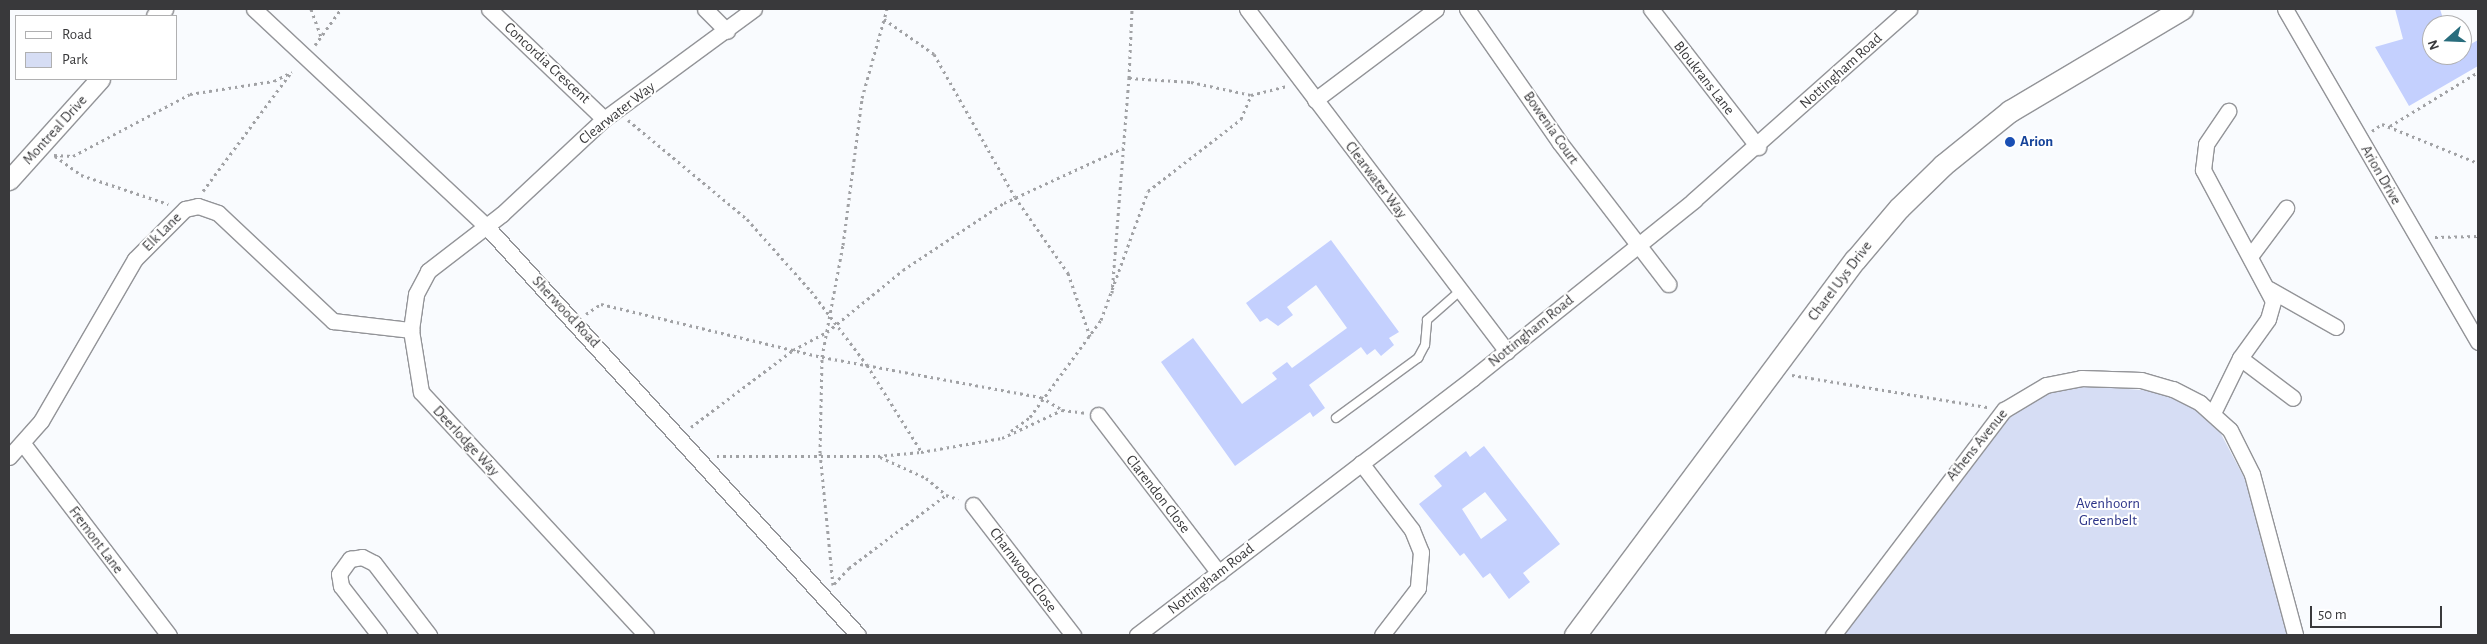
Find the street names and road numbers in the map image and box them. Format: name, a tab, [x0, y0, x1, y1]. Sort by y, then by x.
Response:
street label: Concordia Crescent	[500, 19, 594, 107]
street label: Nottingham Road	[1796, 29, 1886, 113]
street label: Bloukrans Lane	[1670, 38, 1738, 118]
street label: Clearwater Way	[575, 78, 659, 148]
street label: Bowenia Court	[1519, 88, 1583, 168]
street label: Montreal Drive	[19, 92, 91, 168]
street label: Clearwater Way	[1341, 138, 1411, 222]
street label: Arion Drive	[2357, 142, 2405, 208]
street label: Elk Lane	[139, 209, 185, 255]
street label: Charel Uys Drive	[1804, 238, 1876, 324]
street label: Sherwood Road	[528, 272, 604, 352]
street label: Nottingham Road	[1485, 291, 1577, 371]
street label: Deerlodge Way	[429, 402, 503, 480]
street label: Athens Avenue	[1943, 405, 2011, 485]
street label: Clarendon Close	[1122, 451, 1194, 537]
street label: Fremont Lane	[65, 503, 127, 577]
street label: Charnwood Close	[985, 524, 1061, 616]
street label: Nottingham Road	[1164, 540, 1258, 618]

